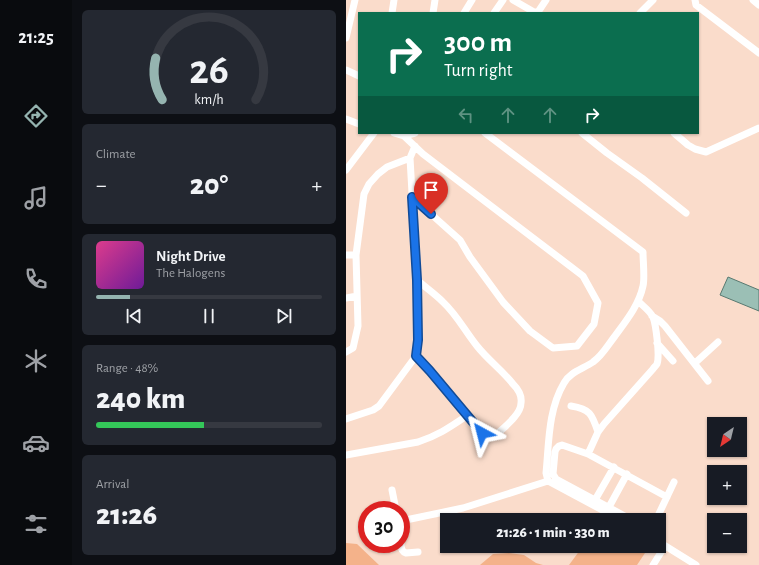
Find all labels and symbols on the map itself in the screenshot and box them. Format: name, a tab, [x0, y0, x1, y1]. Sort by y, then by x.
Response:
pin	[414, 173, 448, 214]
position arrow	[461, 412, 503, 454]
north arrow	[707, 417, 747, 457]
speed limit sign: 30	[358, 501, 410, 553]

